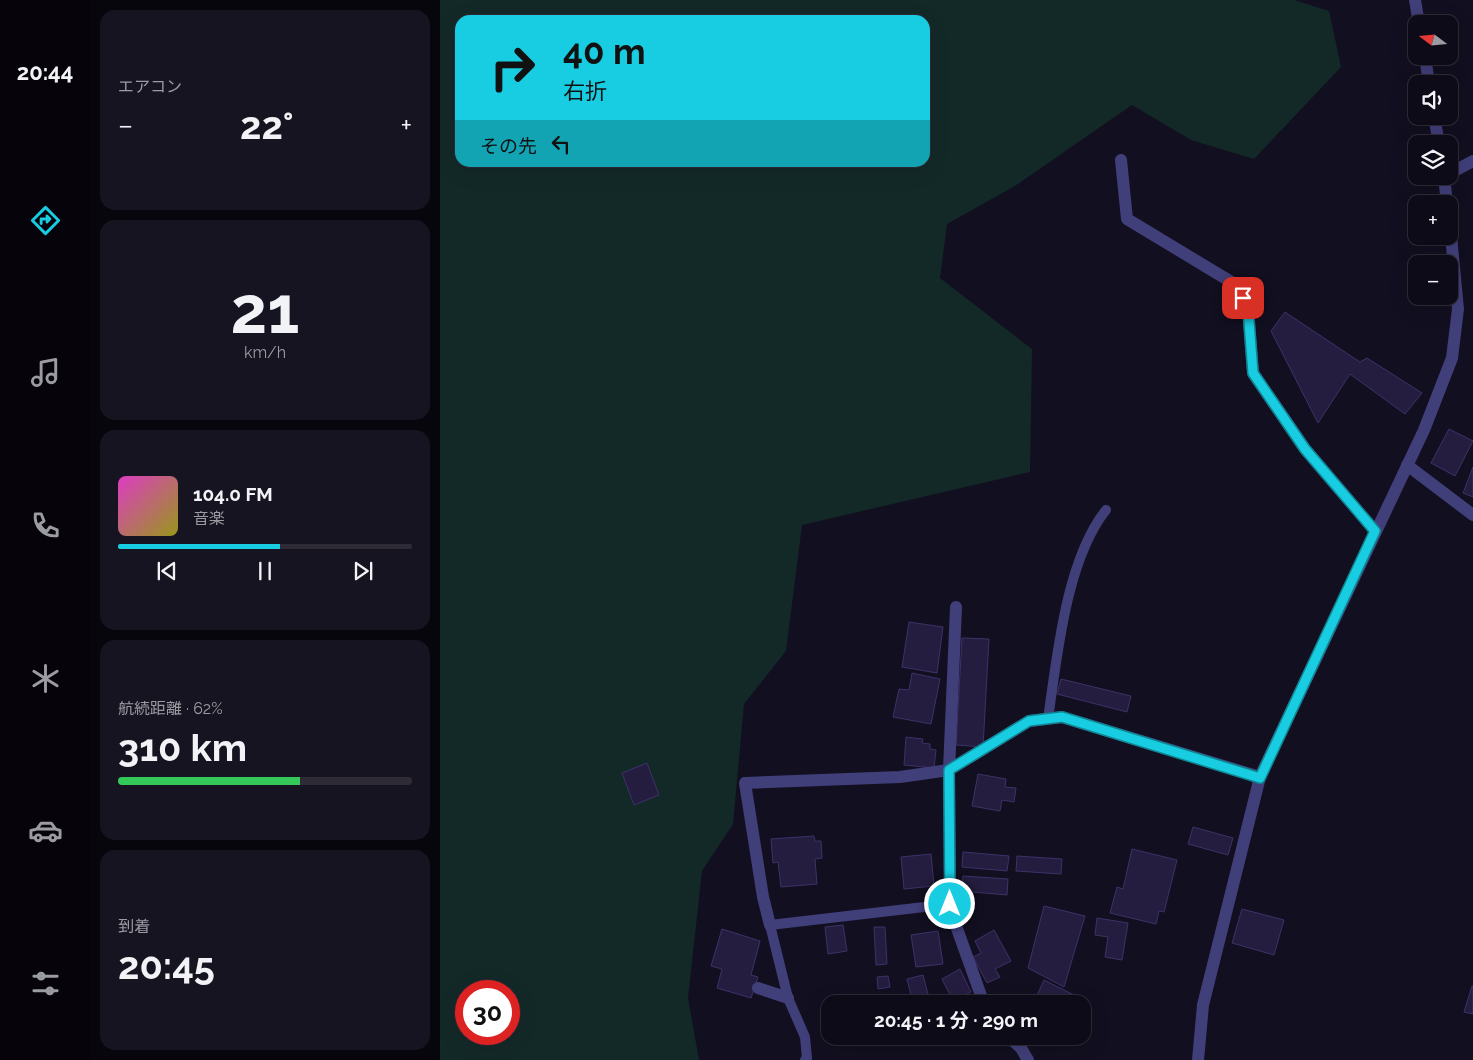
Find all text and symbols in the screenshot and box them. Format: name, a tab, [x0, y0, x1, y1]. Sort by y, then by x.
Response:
north arrow	[1408, 15, 1458, 65]
map controls	[1408, 15, 1458, 305]
text: 40 m	[563, 31, 645, 72]
icon: right	[480, 35, 545, 100]
text: 20:44	[17, 59, 73, 85]
button: sound	[1408, 75, 1458, 125]
text: エアコン	[118, 77, 182, 96]
text: 右折	[563, 78, 607, 104]
text: 22°	[240, 103, 293, 148]
text: −	[118, 109, 133, 142]
text: +	[400, 109, 412, 142]
icon: left	[547, 130, 575, 158]
text: その先	[480, 135, 537, 157]
button: layers	[1408, 135, 1458, 185]
button: +	[1408, 195, 1458, 245]
icon: directions	[28, 203, 63, 238]
button: −	[1408, 255, 1458, 305]
text: 21	[231, 272, 299, 348]
pin	[1222, 277, 1264, 319]
icon: arrive	[1229, 284, 1257, 312]
text: km/h	[244, 343, 286, 362]
icon: music	[28, 355, 63, 390]
text: 104.0 FM	[193, 483, 273, 505]
icon: phone	[28, 508, 63, 543]
text: 音楽	[193, 509, 225, 528]
icon: previous	[153, 557, 181, 585]
icon: pause	[251, 557, 279, 585]
icon: next	[349, 557, 377, 585]
icon: climate	[28, 661, 63, 696]
text: 航続距離 · 62%	[118, 699, 223, 718]
text: 310 km	[118, 725, 247, 770]
icon: car	[28, 813, 63, 848]
position arrow	[923, 877, 975, 929]
text: 到着	[118, 917, 150, 936]
text: 20:45	[118, 943, 215, 988]
icon: filters	[28, 966, 63, 1001]
speed limit sign: 30	[455, 980, 520, 1045]
text: 20:45 · 1 分 · 290 m	[874, 1009, 1038, 1031]

